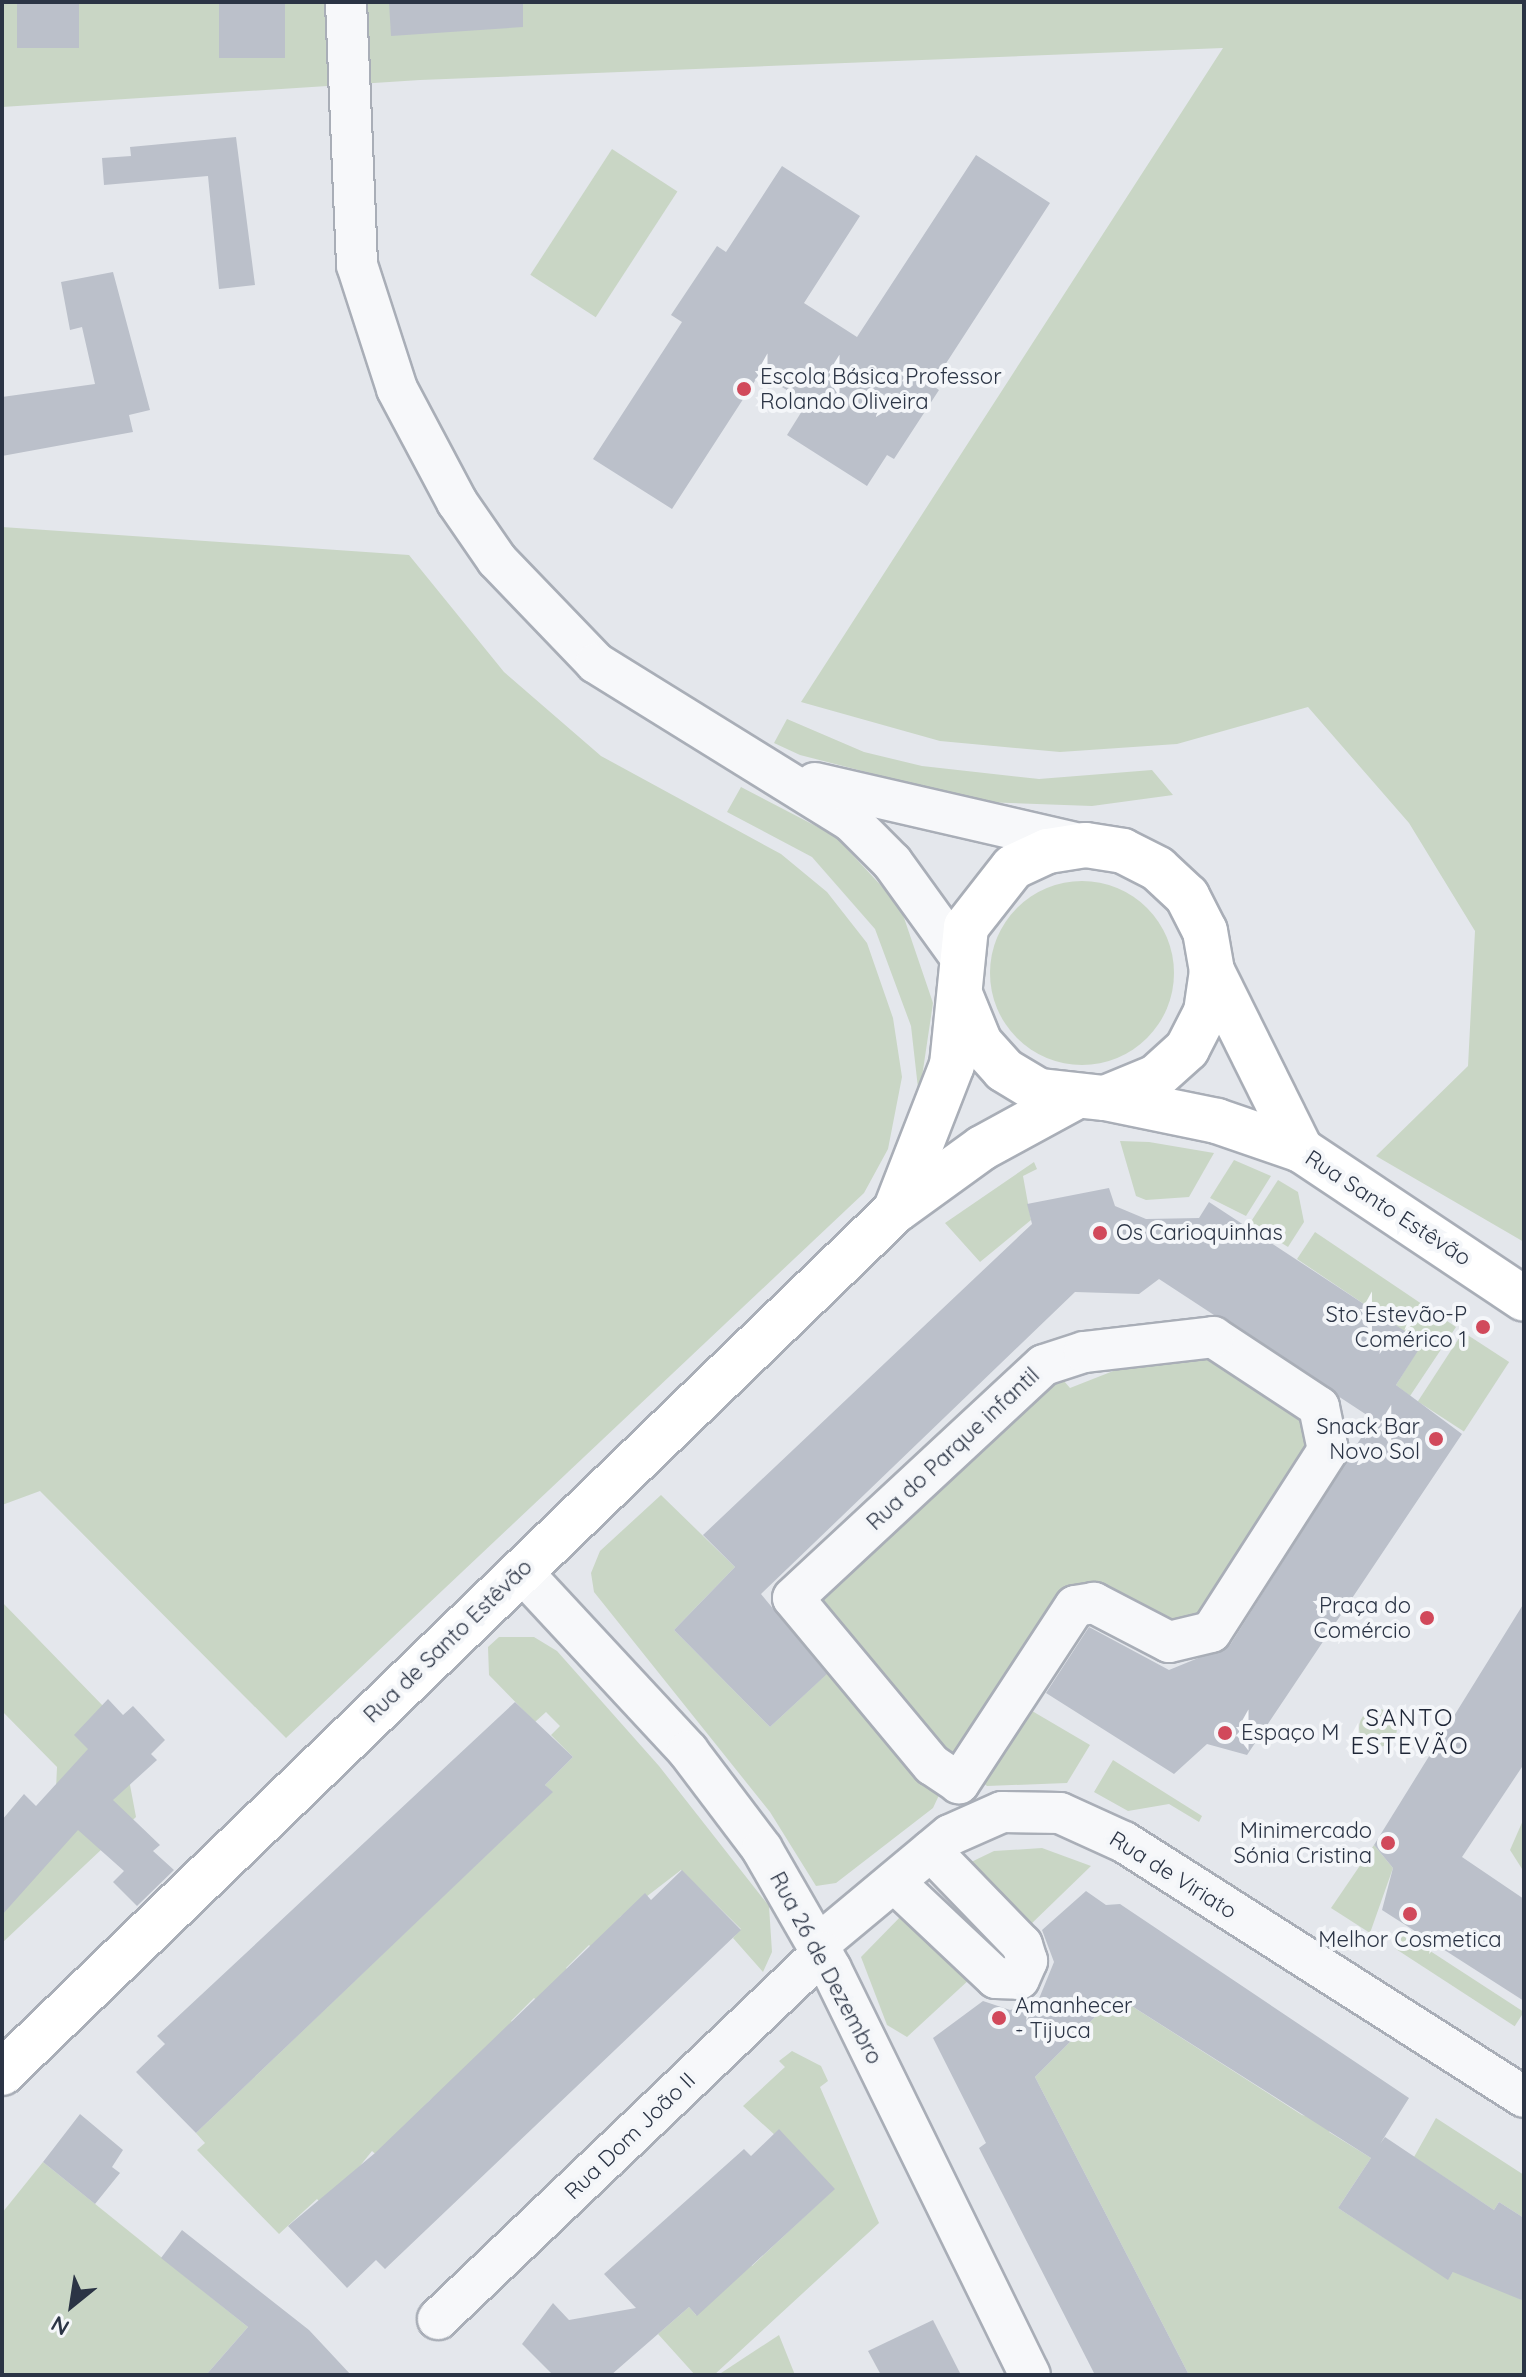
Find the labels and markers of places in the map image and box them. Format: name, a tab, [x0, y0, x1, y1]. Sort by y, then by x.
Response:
place label: Escola Básica Professor Rolando Oliveira	[760, 363, 1002, 414]
marker: Escola Básica Professor Rolando Oliveira	[735, 380, 753, 398]
place label: Os Carioquinhas	[1116, 1220, 1283, 1246]
marker: Os Carioquinhas	[1091, 1224, 1109, 1242]
place label: Sto Estevão-P Comérico 1	[1326, 1301, 1467, 1352]
marker: Sto Estevão-P Comérico 1	[1474, 1318, 1492, 1336]
place label: Snack Bar Novo Sol	[1316, 1413, 1420, 1464]
marker: Snack Bar Novo Sol	[1427, 1430, 1445, 1448]
place label: Praça do Comércio	[1313, 1592, 1411, 1644]
marker: Praça do Comércio	[1418, 1609, 1436, 1627]
place label: Espaço M	[1241, 1720, 1339, 1746]
marker: Espaço M	[1216, 1724, 1234, 1742]
place label: Minimercado Sónia Cristina	[1234, 1817, 1372, 1868]
marker: Minimercado Sónia Cristina	[1379, 1834, 1397, 1852]
marker: Melhor Cosmetica	[1401, 1905, 1419, 1923]
place label: Melhor Cosmetica	[1318, 1927, 1502, 1953]
place label: Amanhecer - Tijuca	[1015, 1992, 1133, 2044]
marker: Amanhecer - Tijuca	[990, 2009, 1008, 2027]

